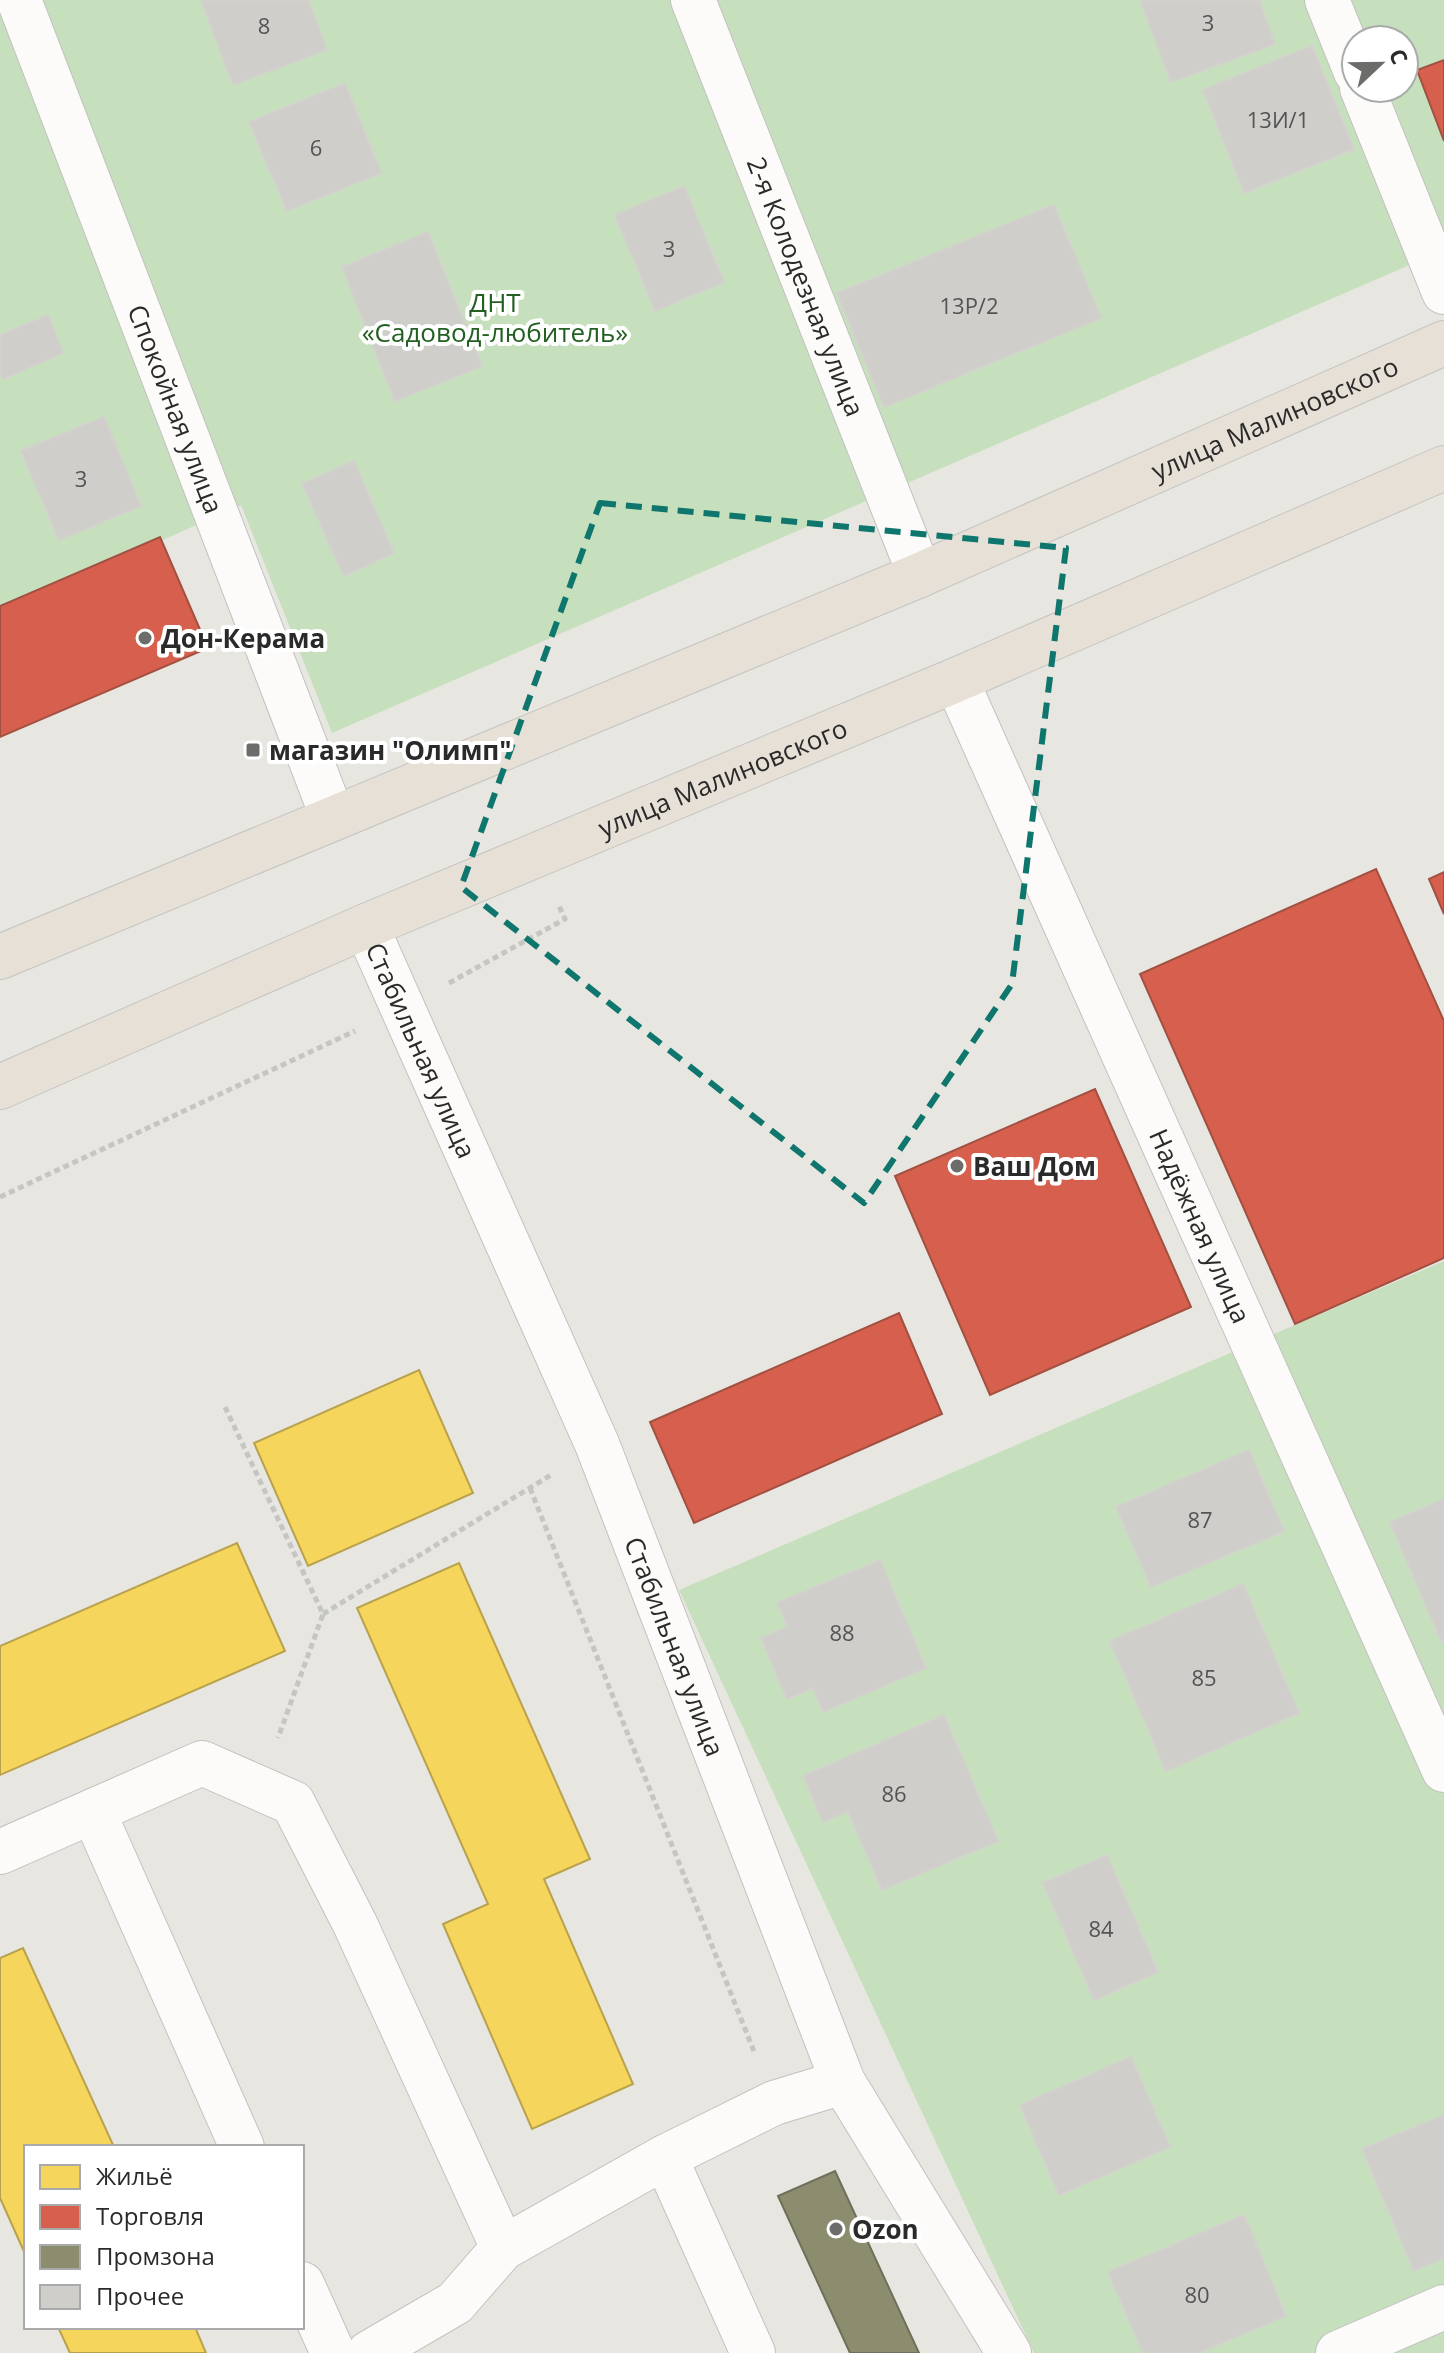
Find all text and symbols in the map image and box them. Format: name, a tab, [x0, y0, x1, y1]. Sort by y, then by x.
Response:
house number: 3	[1202, 7, 1214, 37]
house number: 8	[258, 10, 270, 40]
north arrow	[1340, 24, 1420, 104]
text: С	[1383, 44, 1416, 68]
house number: 13И/1	[1247, 104, 1309, 134]
house number: 6	[310, 132, 322, 162]
street label: 2-я Колодезная улица	[739, 152, 873, 421]
house number: 3	[663, 233, 675, 263]
park label: ДНТ «Садовод-любитель»	[362, 284, 628, 350]
house number: 13Р/2	[939, 290, 999, 320]
street label: Спокойная улица	[120, 299, 232, 519]
street label: улица Малиновского	[1145, 348, 1404, 488]
house number: 3	[75, 463, 87, 493]
place label: Дон-Керама	[161, 620, 325, 656]
marker: Дон-Керама	[136, 629, 154, 647]
street label: улица Малиновского	[592, 709, 852, 845]
place label: магазин "Олимп"	[269, 732, 512, 768]
marker: магазин "Олимп"	[244, 741, 262, 759]
street label: Стабильная улица	[358, 937, 485, 1164]
street label: Надёжная улица	[1141, 1123, 1260, 1329]
place label: Ваш Дом	[973, 1148, 1096, 1184]
marker: Ваш Дом	[948, 1157, 966, 1175]
house number: 87	[1187, 1504, 1213, 1534]
street label: Стабильная улица	[616, 1531, 734, 1761]
house number: 88	[829, 1617, 855, 1647]
house number: 85	[1191, 1662, 1217, 1692]
house number: 86	[881, 1778, 907, 1808]
house number: 84	[1088, 1913, 1114, 1943]
legend	[24, 2145, 304, 2329]
text: Жильё	[96, 2159, 173, 2192]
text: Торговля	[96, 2199, 204, 2232]
place label: Ozon	[852, 2211, 919, 2247]
marker: Ozon	[827, 2220, 845, 2238]
text: Промзона	[96, 2239, 215, 2272]
text: Прочее	[96, 2279, 184, 2312]
house number: 80	[1184, 2279, 1210, 2309]

